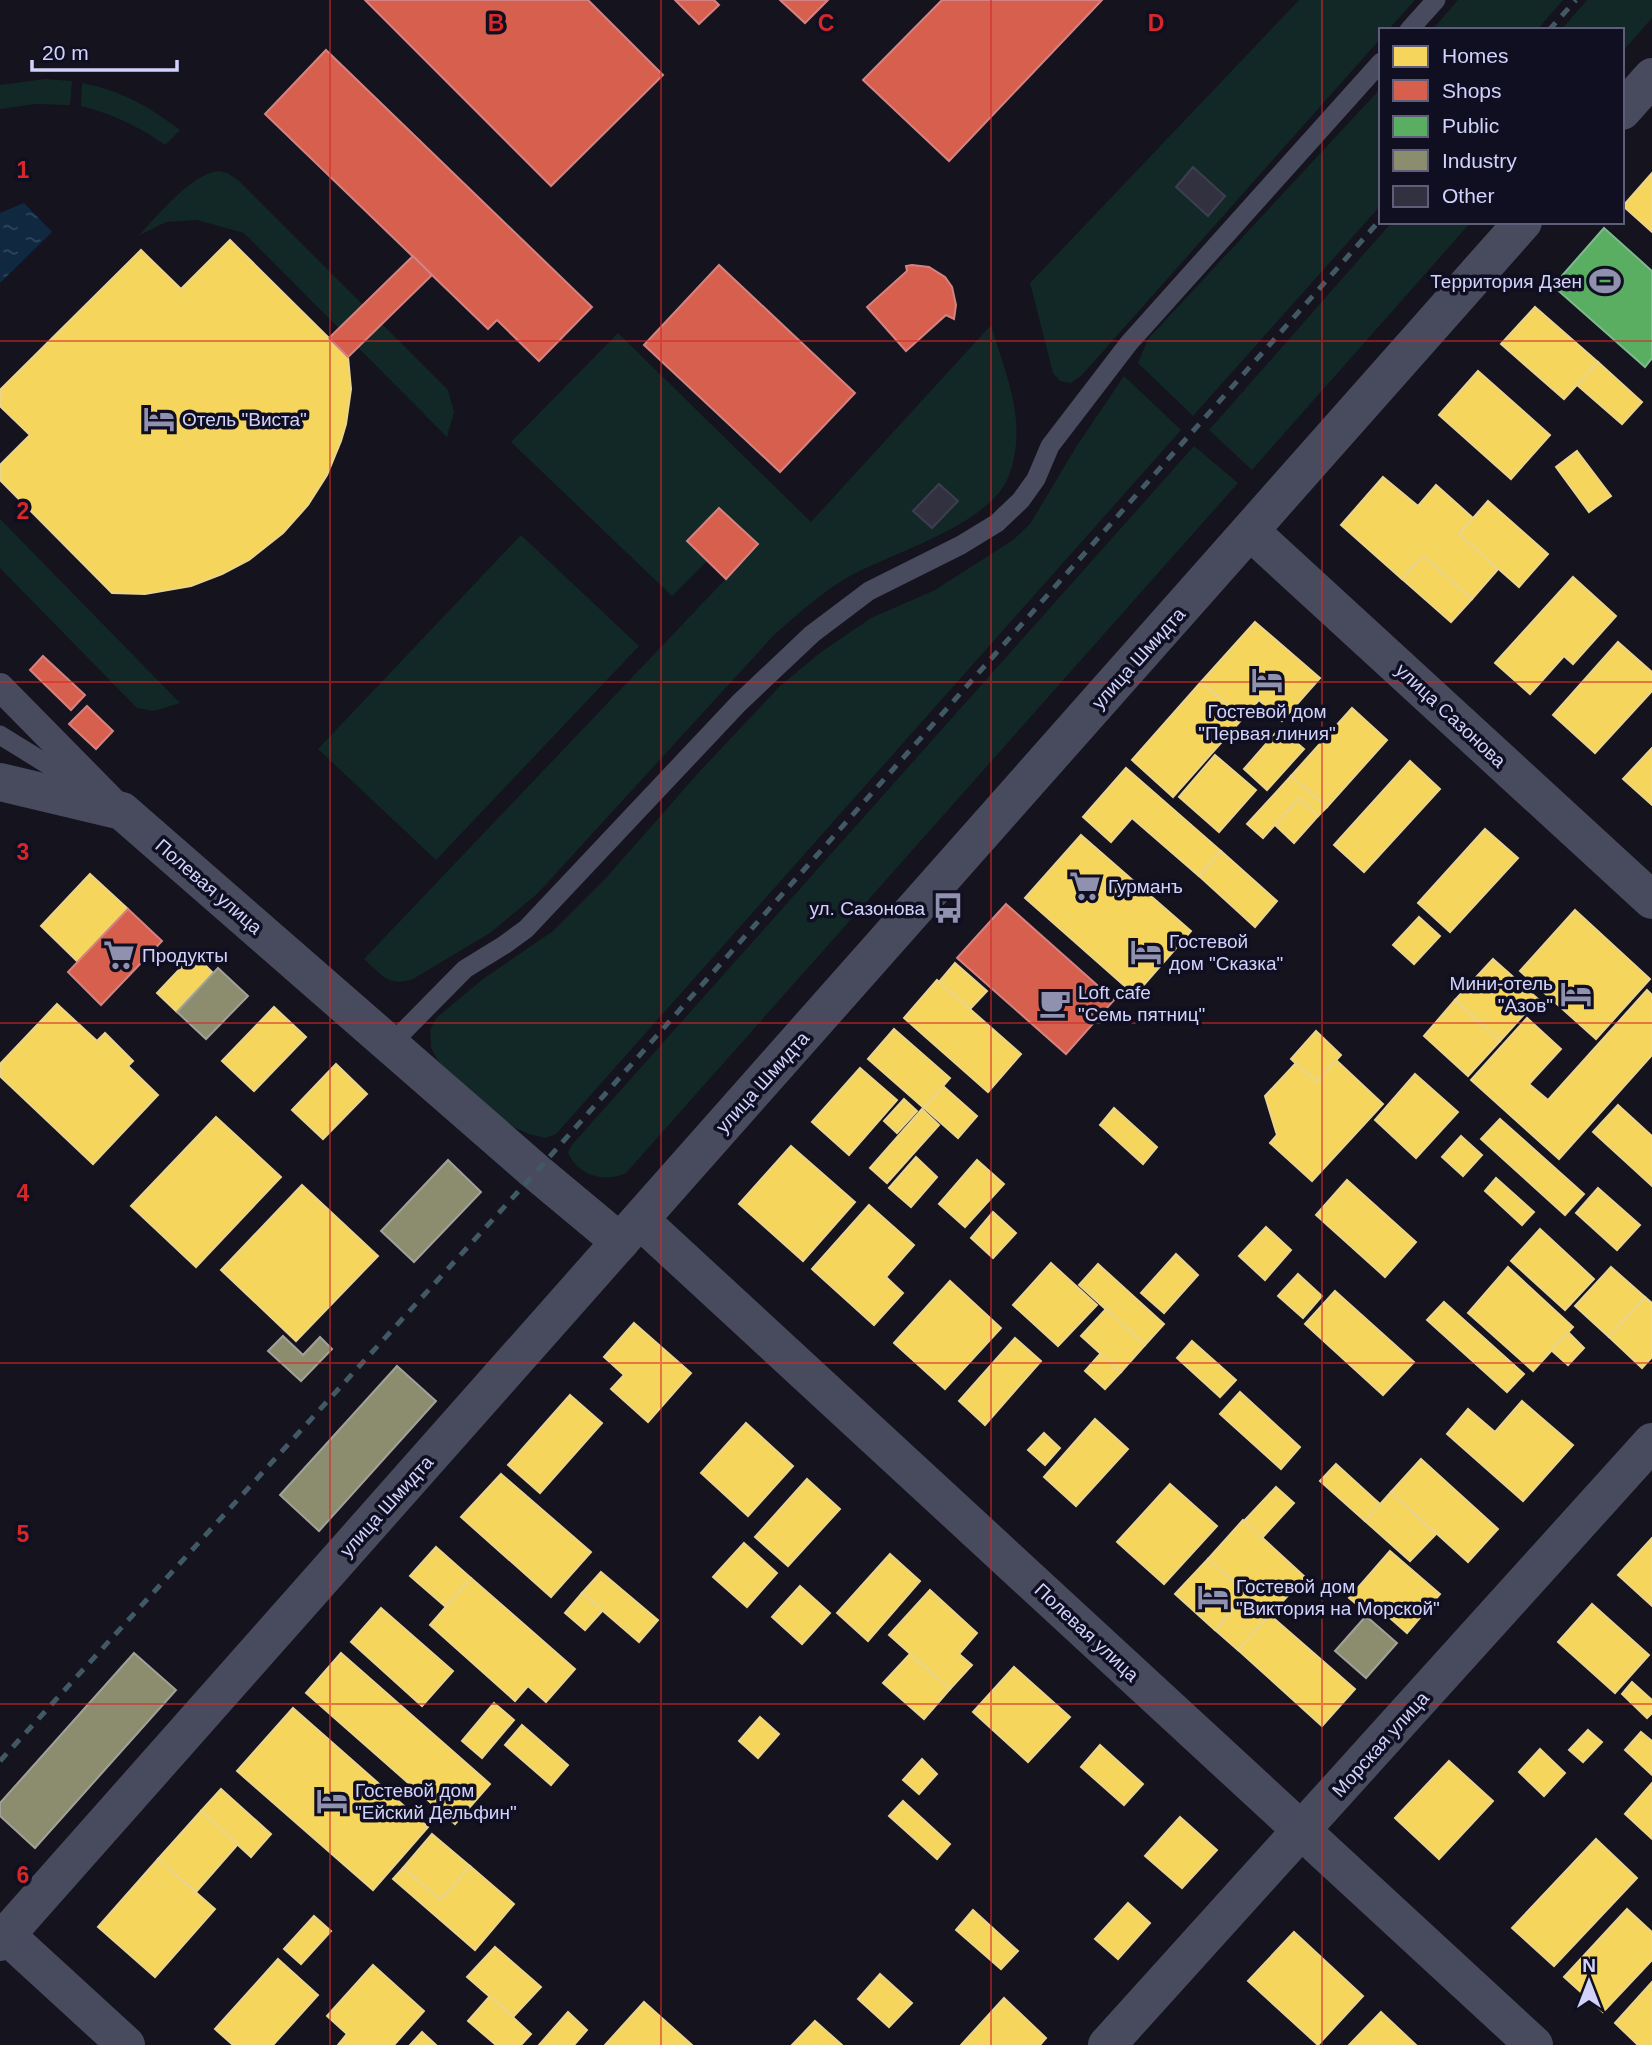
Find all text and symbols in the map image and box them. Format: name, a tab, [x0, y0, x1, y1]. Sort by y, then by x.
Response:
text: B	[488, 10, 504, 36]
text: C	[818, 10, 834, 36]
text: D	[1148, 10, 1164, 36]
scale bar	[32, 28, 177, 72]
legend	[1379, 28, 1624, 224]
text: 20 m	[42, 41, 89, 64]
text: Homes	[1442, 44, 1509, 67]
text: Shops	[1442, 79, 1502, 102]
text: Public	[1442, 114, 1499, 137]
text: Industry	[1442, 149, 1517, 172]
text: 1	[17, 157, 30, 183]
text: Other	[1442, 184, 1495, 207]
sports icon: Территория Дзен	[1588, 264, 1622, 298]
place label: Территория Дзен	[1430, 271, 1582, 292]
hotel icon: Отель "Виста"	[142, 402, 176, 436]
place label: Отель "Виста"	[182, 409, 307, 430]
text: 2	[17, 498, 29, 524]
street label: улица Шмидта	[1087, 603, 1190, 713]
street label: улица Сазонова	[1391, 659, 1510, 772]
hotel icon: Гостевой дом "Первая линия"	[1250, 663, 1284, 697]
place label: Гостевой дом "Первая линия"	[1198, 701, 1336, 744]
street label: Полевая улица	[151, 835, 266, 938]
text: 3	[17, 839, 29, 865]
supermarket icon: Гурманъ	[1068, 869, 1102, 903]
place label: Гурманъ	[1108, 876, 1183, 897]
bus stop icon: ул. Сазонова	[931, 891, 965, 925]
place label: ул. Сазонова	[809, 898, 925, 919]
place label: Гостевой дом "Сказка"	[1169, 931, 1283, 974]
hotel icon: Гостевой дом "Сказка"	[1129, 935, 1163, 969]
supermarket icon: Продукты	[102, 938, 136, 972]
place label: Продукты	[142, 945, 228, 966]
place label: Мини-отель "Азов"	[1450, 973, 1553, 1016]
hotel icon: Мини-отель "Азов"	[1559, 977, 1593, 1011]
place label: Loft cafe "Семь пятниц"	[1078, 982, 1205, 1025]
cafe icon: Loft cafe "Семь пятниц"	[1038, 986, 1072, 1020]
street label: улица Шмидта	[711, 1027, 814, 1137]
text: 4	[17, 1180, 30, 1206]
street label: улица Шмидта	[335, 1451, 438, 1561]
text: 5	[17, 1521, 30, 1547]
place label: Гостевой дом "Виктория на Морской"	[1236, 1576, 1440, 1619]
street label: Полевая улица	[1031, 1579, 1143, 1686]
hotel icon: Гостевой дом "Виктория на Морской"	[1196, 1580, 1230, 1614]
street label: Морская улица	[1328, 1687, 1433, 1801]
place label: Гостевой дом "Ейский Дельфин"	[355, 1780, 517, 1823]
hotel icon: Гостевой дом "Ейский Дельфин"	[315, 1784, 349, 1818]
text: 6	[17, 1862, 29, 1888]
north arrow	[1554, 1947, 1624, 2017]
text: N	[1582, 1955, 1596, 1976]

